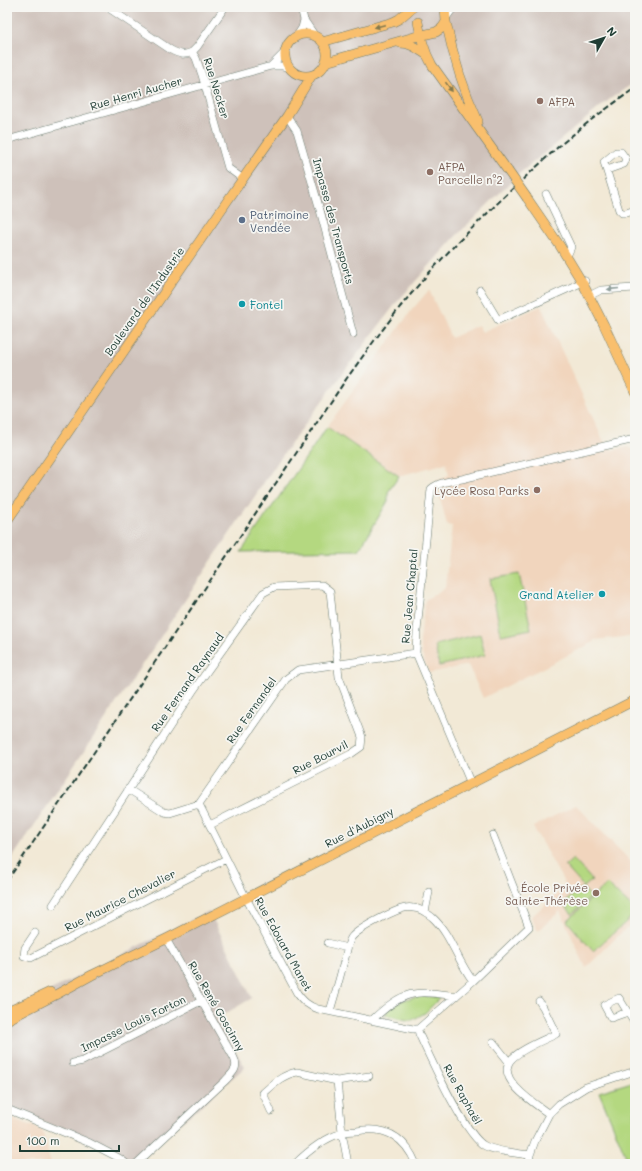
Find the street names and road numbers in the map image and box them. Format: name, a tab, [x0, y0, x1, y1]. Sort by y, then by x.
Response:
street label: Rue Necker	[201, 56, 233, 120]
street label: Rue Henri Aucher	[88, 73, 184, 113]
street label: Impasse des Transports	[310, 156, 358, 286]
street label: Boulevard de l'Industrie	[101, 243, 188, 359]
street label: Rue Jean Chaptal	[397, 548, 421, 644]
street label: Rue Fernand Raynaud	[147, 630, 227, 734]
street label: Rue Fernandel	[223, 674, 279, 746]
street label: Rue Bourvil	[290, 737, 350, 777]
street label: Rue d'Aubigny	[322, 803, 396, 851]
street label: Rue Maurice Chevalier	[62, 865, 178, 935]
street label: Rue Edouard Manet	[252, 894, 316, 994]
street label: Rue René Goscinny	[185, 958, 249, 1054]
street label: Impasse Louis Forton	[78, 991, 188, 1055]
street label: Rue Raphaël	[440, 1061, 486, 1127]

